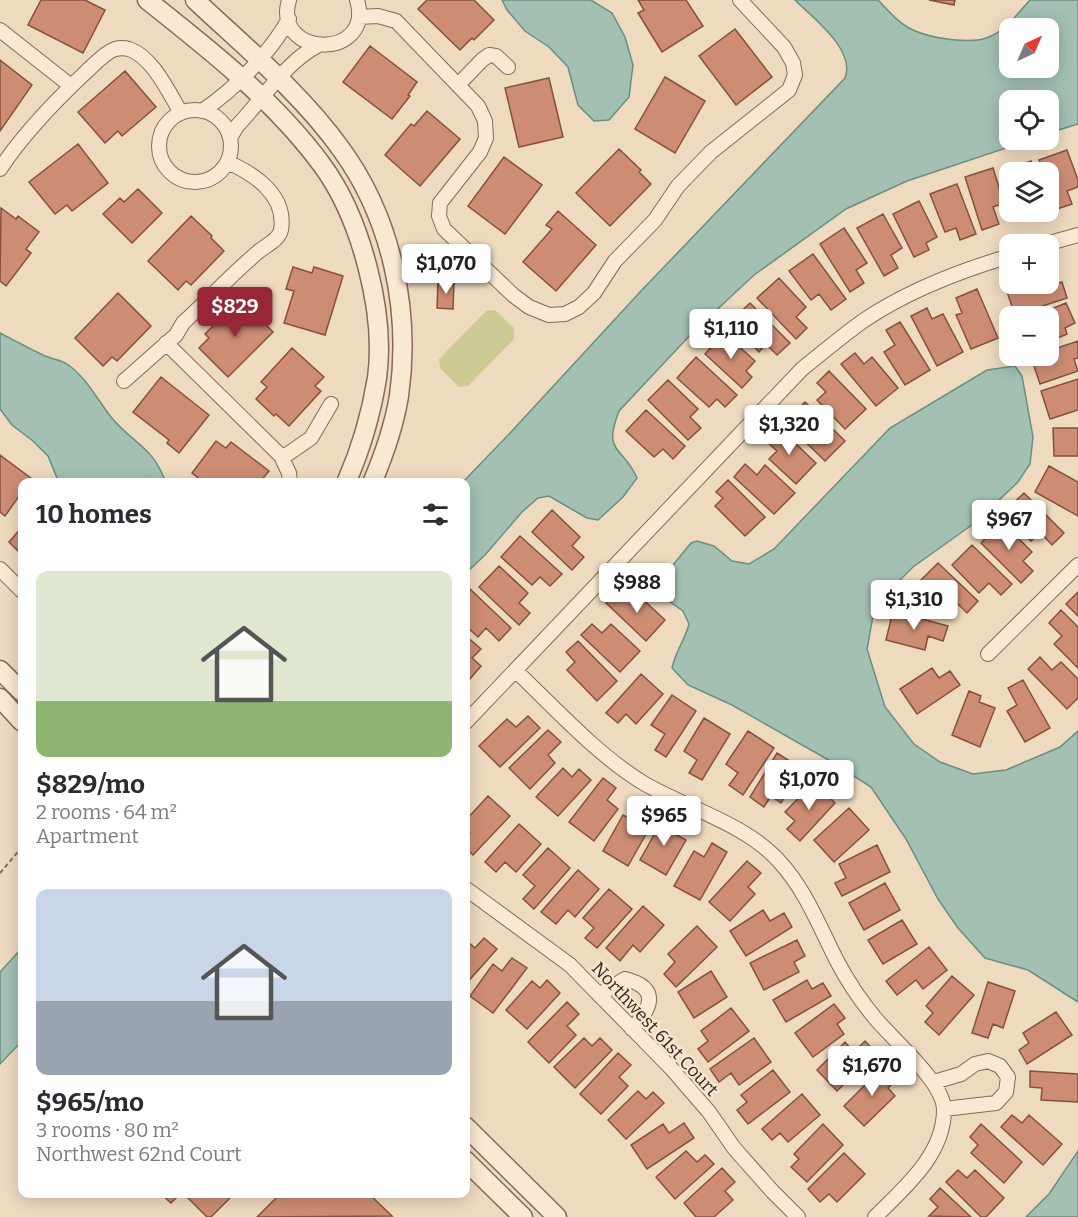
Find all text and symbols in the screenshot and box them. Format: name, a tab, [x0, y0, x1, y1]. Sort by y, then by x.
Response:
north arrow	[999, 18, 1059, 78]
map controls	[999, 18, 1059, 366]
button: locate	[999, 90, 1059, 150]
button: layers	[999, 162, 1059, 222]
button: +	[999, 234, 1059, 294]
pin: $1,070	[397, 244, 495, 295]
text: $1,070	[416, 251, 476, 275]
pin: $829	[199, 287, 271, 338]
text: $829	[211, 294, 259, 318]
button: −	[999, 306, 1059, 366]
pin: $1,110	[682, 309, 780, 360]
text: $1,110	[703, 316, 759, 340]
pin: $1,320	[740, 405, 838, 456]
text: $1,320	[758, 412, 820, 436]
icon: filters	[419, 498, 452, 531]
text: 10 homes	[36, 499, 152, 530]
pin: $967	[973, 500, 1045, 551]
text: $967	[986, 507, 1032, 531]
pin: $988	[601, 563, 673, 614]
text: $988	[613, 570, 661, 594]
pin: $1,310	[865, 580, 963, 631]
text: $1,310	[885, 587, 943, 611]
icon: home	[190, 610, 298, 718]
pin: $1,070	[760, 760, 858, 811]
text: $1,070	[779, 767, 839, 791]
text: $829/mo	[36, 769, 145, 800]
pin: $965	[628, 796, 700, 847]
text: 2 rooms · 64 m²	[36, 800, 177, 824]
text: $965	[641, 803, 687, 827]
text: Apartment	[36, 824, 139, 848]
icon: home	[190, 928, 298, 1036]
street label: Northwest 61st Court	[587, 957, 723, 1101]
pin: $1,670	[823, 1046, 921, 1097]
text: $1,670	[842, 1053, 902, 1077]
text: $965/mo	[36, 1087, 144, 1118]
text: 3 rooms · 80 m²	[36, 1118, 179, 1142]
text: Northwest 62nd Court	[36, 1142, 241, 1166]

